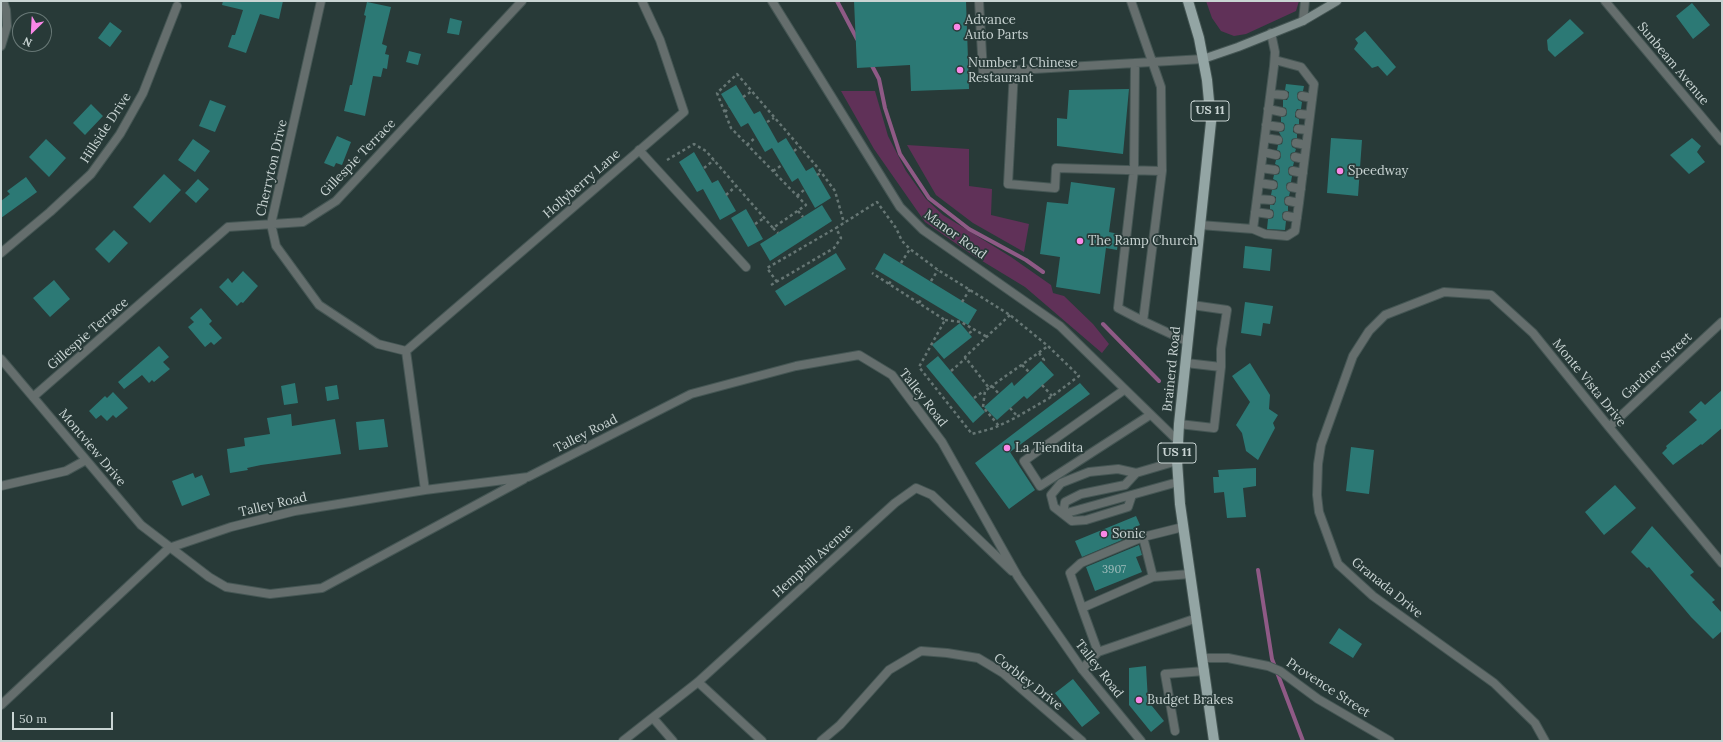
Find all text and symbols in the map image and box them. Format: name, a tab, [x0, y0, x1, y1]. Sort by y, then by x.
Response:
north arrow	[12, 12, 52, 52]
place label: Advance Auto Parts	[965, 12, 1028, 43]
street label: Sunbeam Avenue	[1634, 19, 1712, 109]
marker: Advance Auto Parts	[952, 22, 962, 32]
text: N	[21, 34, 34, 50]
place label: Number 1 Chinese Restaurant	[968, 55, 1078, 86]
marker: Number 1 Chinese Restaurant	[955, 65, 965, 75]
street label: Hillside Drive	[77, 90, 135, 166]
road number: US 11	[1191, 101, 1229, 121]
street label: Gillespie Terrace	[317, 116, 399, 200]
street label: Cherryton Drive	[253, 118, 291, 218]
street label: Hollyberry Lane	[540, 146, 624, 222]
place label: Speedway	[1348, 163, 1408, 179]
marker: Speedway	[1335, 166, 1345, 176]
street label: Manor Road	[921, 207, 989, 263]
place label: The Ramp Church	[1088, 233, 1197, 249]
marker: The Ramp Church	[1075, 236, 1085, 246]
street label: Gillespie Terrace	[44, 295, 132, 373]
street label: Brainerd Road	[1160, 326, 1184, 412]
street label: Gardner Street	[1618, 329, 1696, 403]
street label: Monte Vista Drive	[1549, 336, 1629, 430]
street label: Talley Road	[896, 366, 950, 430]
street label: Montview Drive	[55, 406, 129, 490]
street label: Talley Road	[552, 411, 620, 457]
place label: La Tiendita	[1015, 440, 1083, 456]
marker: La Tiendita	[1002, 443, 1012, 453]
road number: US 11	[1158, 443, 1196, 463]
street label: Talley Road	[238, 490, 308, 520]
street label: Hemphill Avenue	[770, 521, 856, 601]
place label: Sonic	[1112, 526, 1145, 542]
marker: Sonic	[1099, 529, 1109, 539]
street label: Granada Drive	[1348, 555, 1426, 621]
house number: 3907	[1102, 563, 1126, 577]
street label: Talley Road	[1072, 637, 1126, 701]
street label: Corbley Drive	[990, 650, 1066, 714]
street label: Provence Street	[1283, 655, 1373, 721]
place label: Budget Brakes	[1147, 692, 1233, 708]
marker: Budget Brakes	[1134, 695, 1144, 705]
scale bar	[14, 704, 115, 730]
text: 50 m	[19, 711, 47, 726]

